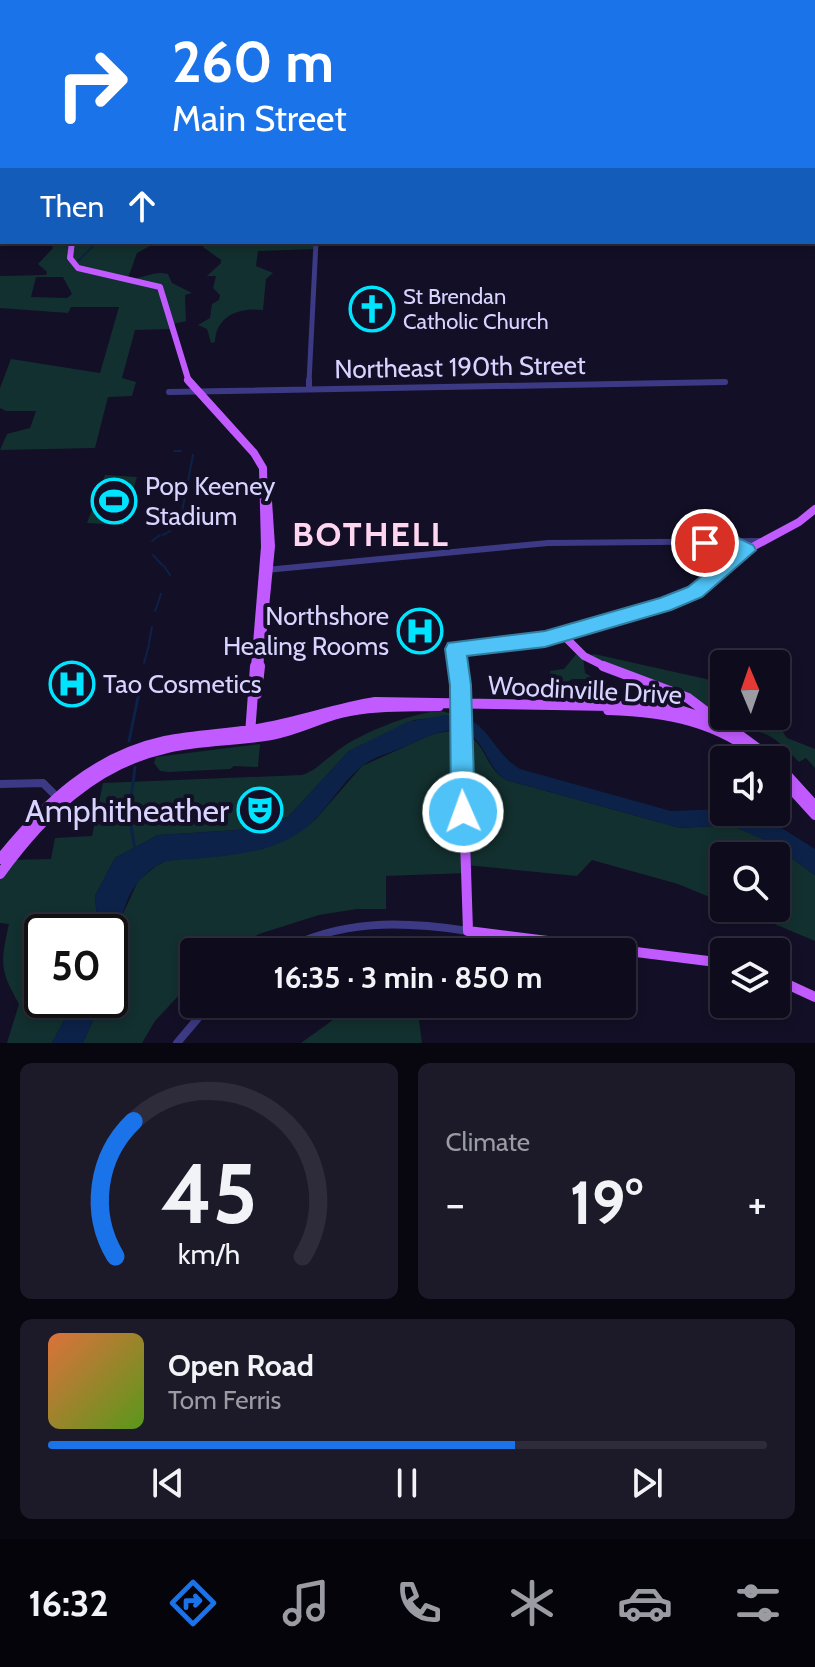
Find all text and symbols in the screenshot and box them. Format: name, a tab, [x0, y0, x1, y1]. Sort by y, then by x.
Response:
text: 260 m	[172, 28, 334, 96]
icon: right	[40, 32, 144, 136]
text: Main Street	[172, 96, 347, 140]
icon: ahead	[120, 184, 164, 228]
text: Then	[40, 188, 104, 225]
place label: St Brendan Catholic Church	[403, 283, 549, 335]
church icon: St Brendan Catholic Church	[348, 285, 396, 333]
street label: Northeast 190th Street	[334, 349, 586, 385]
place label: Pop Keeney Stadium	[145, 470, 275, 532]
sports icon: Pop Keeney Stadium	[90, 477, 138, 525]
pin	[671, 509, 739, 577]
district label: BOTHELL	[292, 513, 450, 555]
icon: arrive	[683, 521, 727, 565]
place label: Northshore Healing Rooms	[223, 600, 389, 662]
hospital icon: Northshore Healing Rooms	[396, 607, 444, 655]
north arrow	[710, 650, 790, 730]
map controls	[710, 650, 790, 1018]
hospital icon: Tao Cosmetics	[48, 660, 96, 708]
place label: Tao Cosmetics	[103, 668, 262, 700]
street label: Woodinville Drive	[487, 669, 683, 711]
button: sound	[710, 746, 790, 826]
position arrow	[421, 770, 505, 854]
theatre icon: Amphitheather	[236, 786, 284, 834]
place label: Amphitheather	[25, 791, 230, 830]
button: search	[710, 842, 790, 922]
speed limit sign: 50	[24, 914, 128, 1018]
button: layers	[710, 938, 790, 1018]
text: 16:35 · 3 min · 850 m	[274, 959, 542, 996]
text: Climate	[446, 1126, 530, 1158]
text: 45	[161, 1143, 257, 1244]
text: 19°	[570, 1166, 643, 1239]
text: −	[446, 1177, 465, 1230]
text: +	[748, 1177, 767, 1230]
text: km/h	[177, 1236, 240, 1271]
text: Open Road	[168, 1347, 314, 1384]
text: Tom Ferris	[168, 1384, 281, 1416]
icon: previous	[146, 1461, 190, 1505]
icon: pause	[385, 1461, 429, 1505]
icon: next	[625, 1461, 669, 1505]
icon: directions	[165, 1575, 221, 1631]
icon: music	[278, 1575, 334, 1631]
icon: phone	[391, 1575, 447, 1631]
icon: climate	[504, 1575, 560, 1631]
icon: car	[617, 1575, 673, 1631]
icon: filters	[730, 1575, 786, 1631]
text: 16:32	[29, 1581, 108, 1625]

